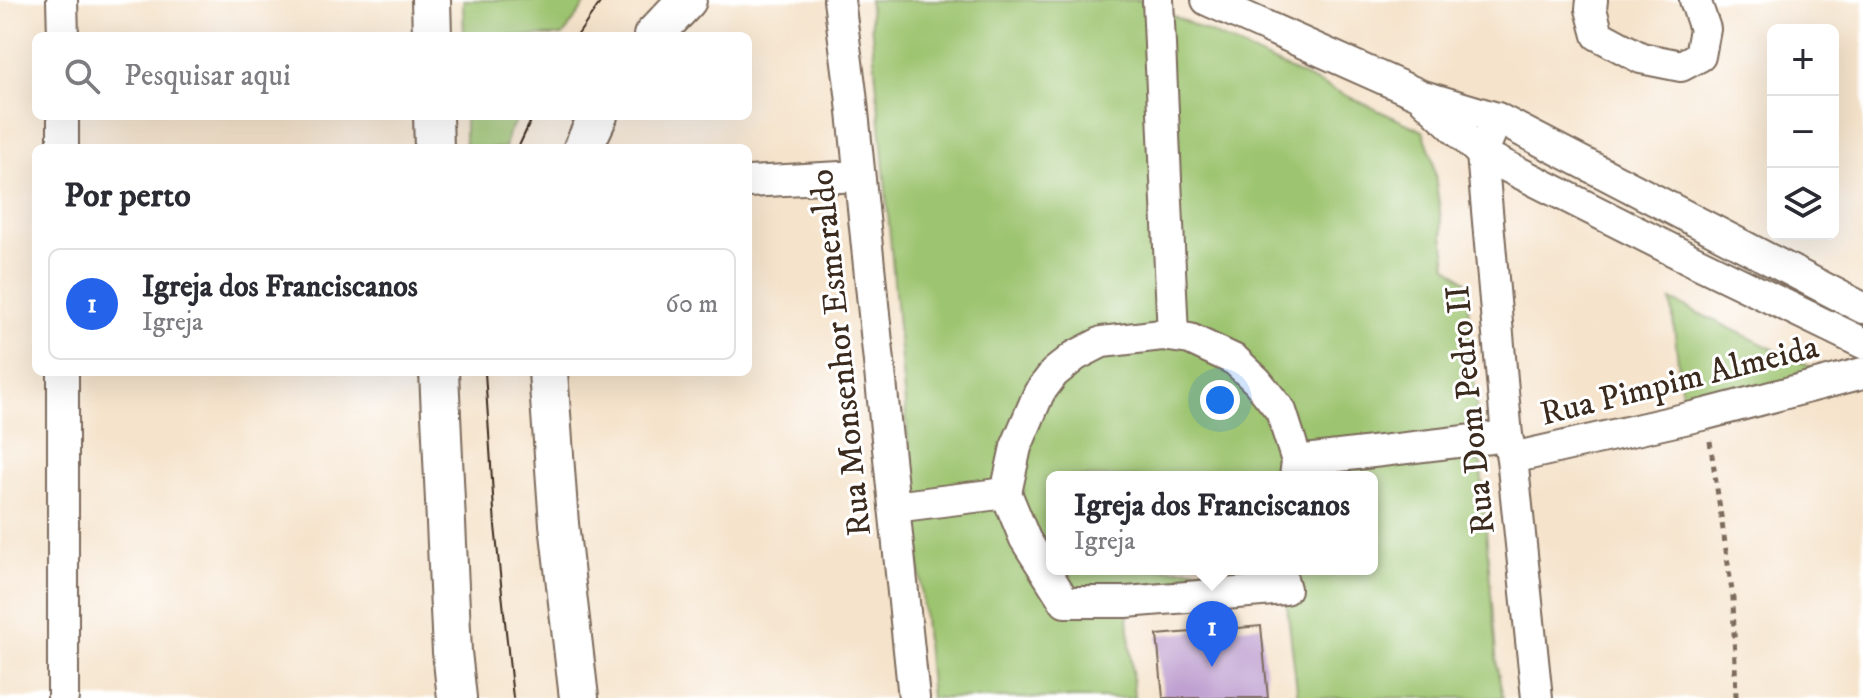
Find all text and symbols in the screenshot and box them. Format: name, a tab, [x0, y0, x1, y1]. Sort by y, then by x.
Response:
map controls	[1767, 24, 1839, 240]
button: +	[1767, 24, 1839, 96]
search box	[32, 32, 752, 120]
icon: search	[60, 54, 104, 98]
text: Pesquisar aqui	[124, 58, 291, 95]
button: −	[1767, 96, 1839, 168]
street label: Rua Monsenhor Esmeraldo	[801, 167, 881, 538]
button: layers	[1767, 168, 1839, 240]
text: Por perto	[64, 175, 191, 217]
text: Igreja dos Franciscanos	[142, 269, 418, 306]
street label: Rua Dom Pedro II	[1437, 283, 1505, 536]
text: 1	[87, 288, 97, 321]
text: 60 m	[665, 288, 718, 321]
text: Igreja	[142, 306, 203, 339]
street label: Rua Pimpim Almeida	[1536, 326, 1823, 436]
your location	[1200, 380, 1240, 420]
popup	[1046, 471, 1378, 575]
text: Igreja dos Franciscanos	[1074, 488, 1350, 525]
text: Igreja	[1074, 525, 1135, 558]
pin: 1	[1186, 601, 1238, 667]

